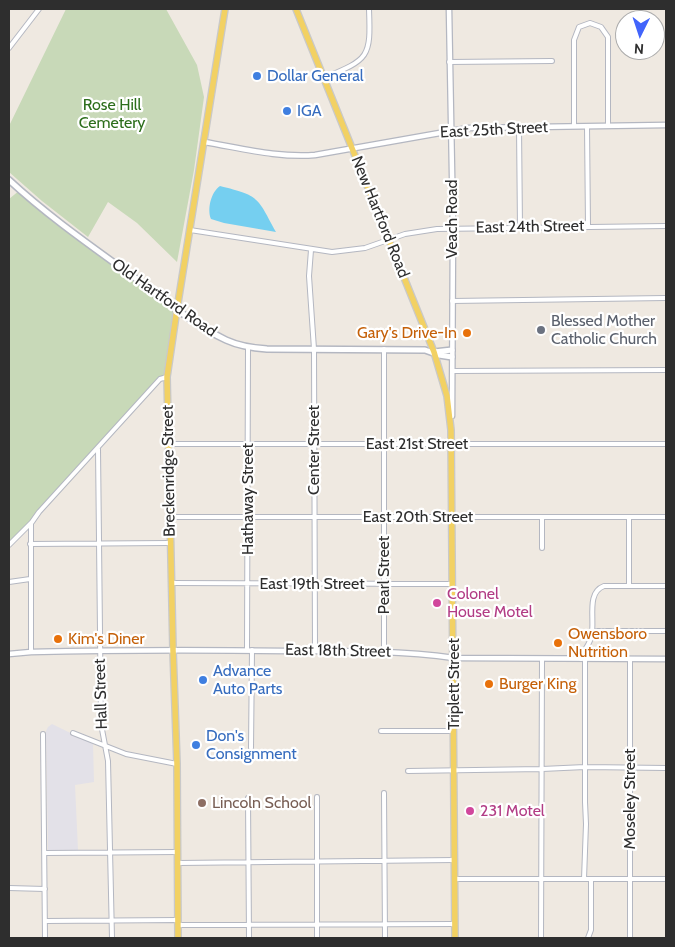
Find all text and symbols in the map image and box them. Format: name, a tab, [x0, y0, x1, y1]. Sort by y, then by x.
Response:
north arrow	[615, 10, 665, 60]
text: N	[633, 40, 645, 58]
place label: Dollar General	[267, 66, 364, 86]
marker: Dollar General	[251, 70, 263, 82]
park label: Rose Hill Cemetery	[79, 95, 145, 133]
place label: IGA	[297, 101, 322, 121]
marker: IGA	[281, 105, 293, 117]
street label: East 25th Street	[440, 118, 548, 142]
street label: New Hartford Road	[347, 153, 413, 281]
street label: Veach Road	[442, 180, 462, 258]
street label: East 24th Street	[476, 216, 584, 238]
street label: Old Hartford Road	[108, 255, 220, 341]
place label: Blessed Mother Catholic Church	[551, 311, 657, 349]
place label: Gary's Drive-In	[357, 323, 457, 343]
marker: Blessed Mother Catholic Church	[535, 324, 547, 336]
marker: Gary's Drive-In	[461, 327, 473, 339]
street label: Breckenridge Street	[158, 405, 180, 537]
street label: Center Street	[304, 405, 324, 495]
street label: East 21st Street	[366, 434, 468, 454]
street label: Hathaway Street	[238, 443, 258, 555]
street label: East 20th Street	[363, 507, 473, 527]
street label: Pearl Street	[374, 536, 394, 614]
street label: East 19th Street	[259, 574, 365, 594]
place label: Colonel House Motel	[447, 584, 532, 622]
marker: Colonel House Motel	[431, 597, 443, 609]
place label: Owensboro Nutrition	[568, 624, 647, 662]
place label: Kim's Diner	[68, 629, 144, 649]
marker: Kim's Diner	[52, 633, 64, 645]
marker: Owensboro Nutrition	[552, 637, 564, 649]
street label: Triplett Street	[444, 638, 464, 730]
street label: East 18th Street	[285, 640, 391, 662]
street label: Hall Street	[90, 658, 112, 730]
place label: Advance Auto Parts	[213, 661, 282, 699]
marker: Advance Auto Parts	[197, 674, 209, 686]
place label: Burger King	[499, 674, 576, 694]
marker: Burger King	[483, 678, 495, 690]
place label: Don's Consignment	[206, 726, 297, 764]
marker: Don's Consignment	[190, 739, 202, 751]
street label: Moseley Street	[620, 748, 640, 850]
place label: Lincoln School	[212, 793, 311, 813]
marker: Lincoln School	[196, 797, 208, 809]
place label: 231 Motel	[480, 801, 545, 821]
marker: 231 Motel	[464, 805, 476, 817]

